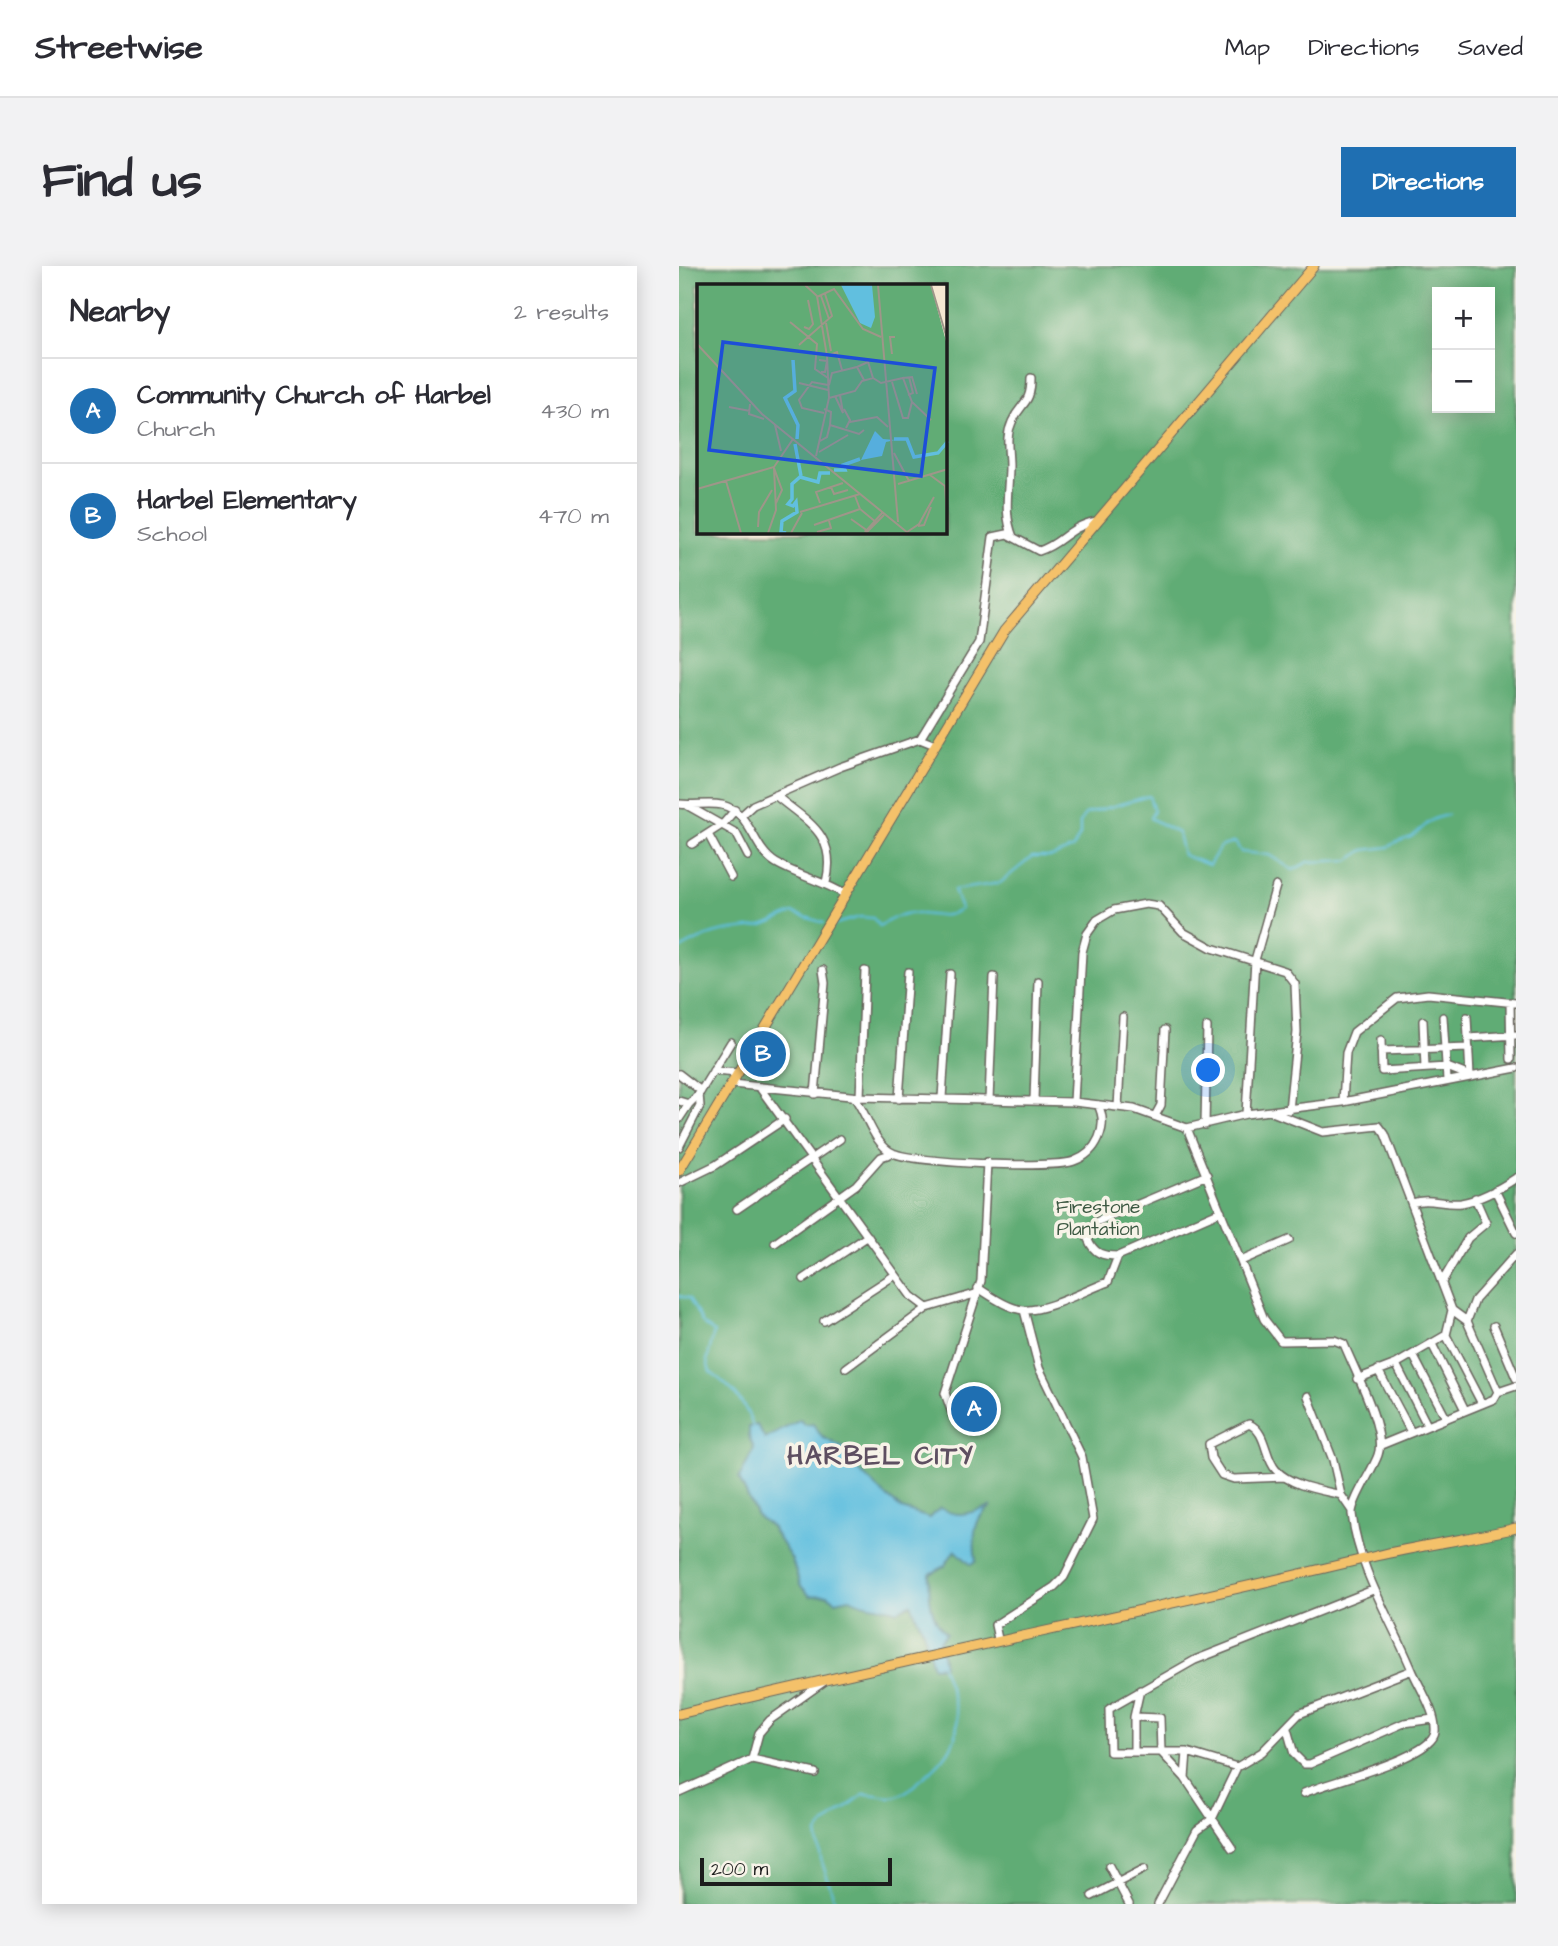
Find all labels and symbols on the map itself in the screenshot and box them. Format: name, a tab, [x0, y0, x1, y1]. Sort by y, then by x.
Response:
inset map	[697, 284, 947, 534]
pin: B	[740, 1028, 786, 1080]
your location	[1191, 1053, 1225, 1087]
park label: Firestone Plantation	[1056, 1194, 1140, 1243]
pin: A	[951, 1383, 997, 1435]
district label: HARBEL CITY	[787, 1438, 975, 1474]
scale bar	[700, 1855, 893, 1887]

